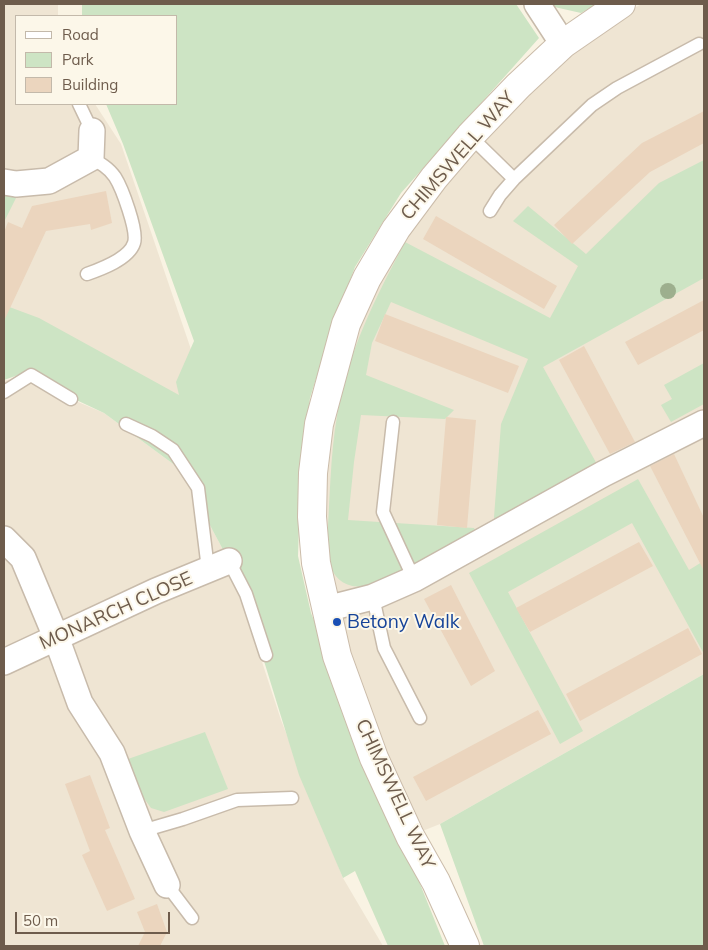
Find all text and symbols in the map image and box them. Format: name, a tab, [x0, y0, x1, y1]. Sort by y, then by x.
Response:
legend	[15, 15, 178, 105]
text: Road	[62, 25, 99, 44]
text: Park	[62, 50, 94, 69]
text: Building	[62, 75, 118, 94]
street label: CHIMSWELL WAY	[396, 87, 520, 225]
street label: MONARCH CLOSE	[36, 567, 196, 655]
place label: Betony Walk	[347, 611, 459, 633]
marker: Betony Walk	[331, 616, 343, 628]
street label: CHIMSWELL WAY	[350, 715, 440, 873]
scale bar	[18, 902, 172, 934]
text: 50 m	[23, 911, 58, 930]

